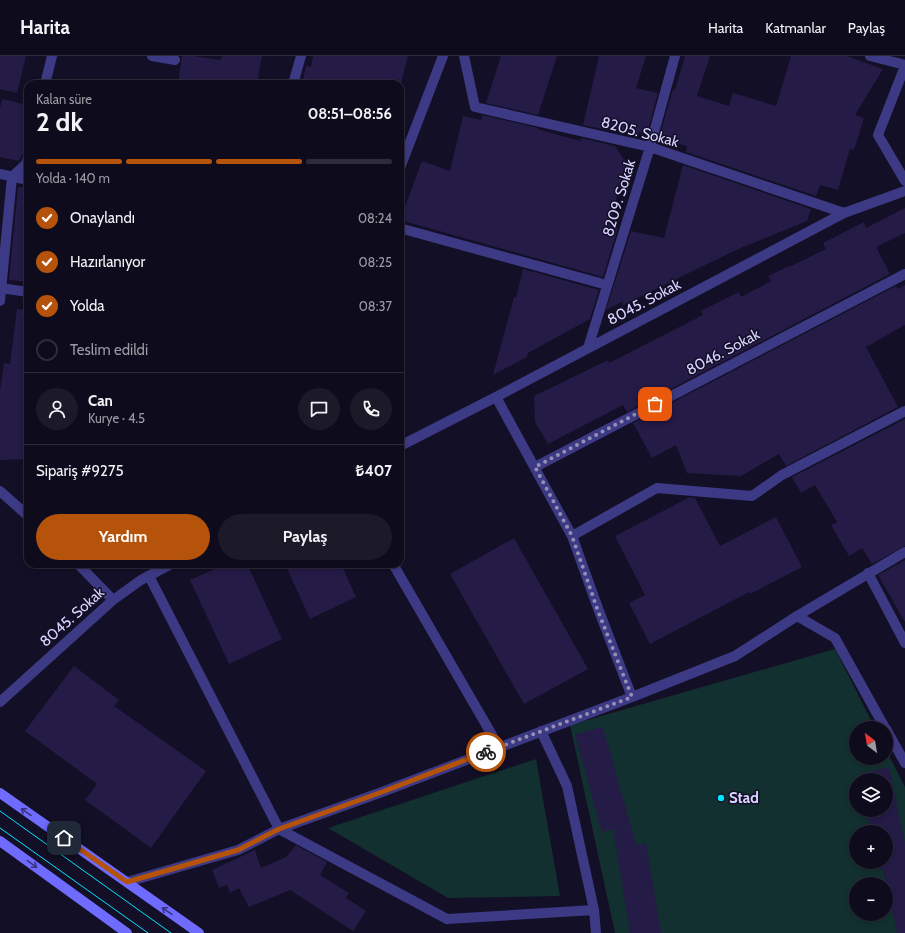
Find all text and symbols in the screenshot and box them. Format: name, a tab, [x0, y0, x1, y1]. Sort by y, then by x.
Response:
text: Harita	[20, 16, 70, 39]
text: Harita	[708, 19, 743, 37]
text: Katmanlar	[765, 19, 826, 37]
text: Paylaş	[848, 19, 885, 37]
text: Kalan süre	[36, 91, 92, 107]
text: 08:51–08:56	[308, 105, 392, 123]
text: 2 dk	[36, 106, 83, 138]
street label: 8205. Sokak	[599, 113, 681, 151]
street label: 8209. Sokak	[599, 157, 639, 239]
text: Yolda · 140 m	[36, 170, 110, 186]
icon: check	[36, 207, 58, 229]
text: Onaylandı	[70, 209, 135, 227]
text: 08:24	[358, 210, 392, 226]
icon: check	[36, 251, 58, 273]
text: Hazırlanıyor	[70, 253, 145, 271]
text: 08:25	[358, 254, 392, 270]
street label: 8045. Sokak	[604, 275, 684, 329]
icon: check	[36, 295, 58, 317]
text: Yolda	[70, 297, 104, 315]
text: 08:37	[359, 298, 392, 314]
street label: 8046. Sokak	[683, 325, 763, 379]
text: Teslim edildi	[70, 341, 148, 359]
pin	[638, 387, 672, 421]
button: person	[36, 388, 78, 430]
button: chat	[298, 388, 340, 430]
button: phone	[350, 388, 392, 430]
text: Can	[88, 392, 113, 410]
icon: bag	[644, 393, 666, 415]
text: Kurye · 4.5	[88, 410, 145, 426]
text: Sipariş #9275	[36, 462, 124, 480]
text: ₺407	[356, 462, 392, 480]
button: Yardım	[36, 514, 210, 560]
button: Paylaş	[218, 514, 392, 560]
street label: 8045. Sokak	[36, 583, 108, 651]
north arrow	[849, 721, 893, 765]
map controls	[849, 721, 893, 921]
courier	[466, 732, 506, 772]
icon: bike	[475, 741, 497, 763]
button: layers	[849, 773, 893, 817]
place label: Stad	[729, 789, 759, 807]
marker: Stad	[716, 793, 726, 803]
one-way arrow	[21, 808, 32, 816]
pin	[47, 821, 81, 855]
button: +	[849, 825, 893, 869]
icon: home	[53, 827, 75, 849]
one-way arrow	[26, 860, 37, 868]
button: −	[849, 877, 893, 921]
one-way arrow	[162, 906, 173, 915]

